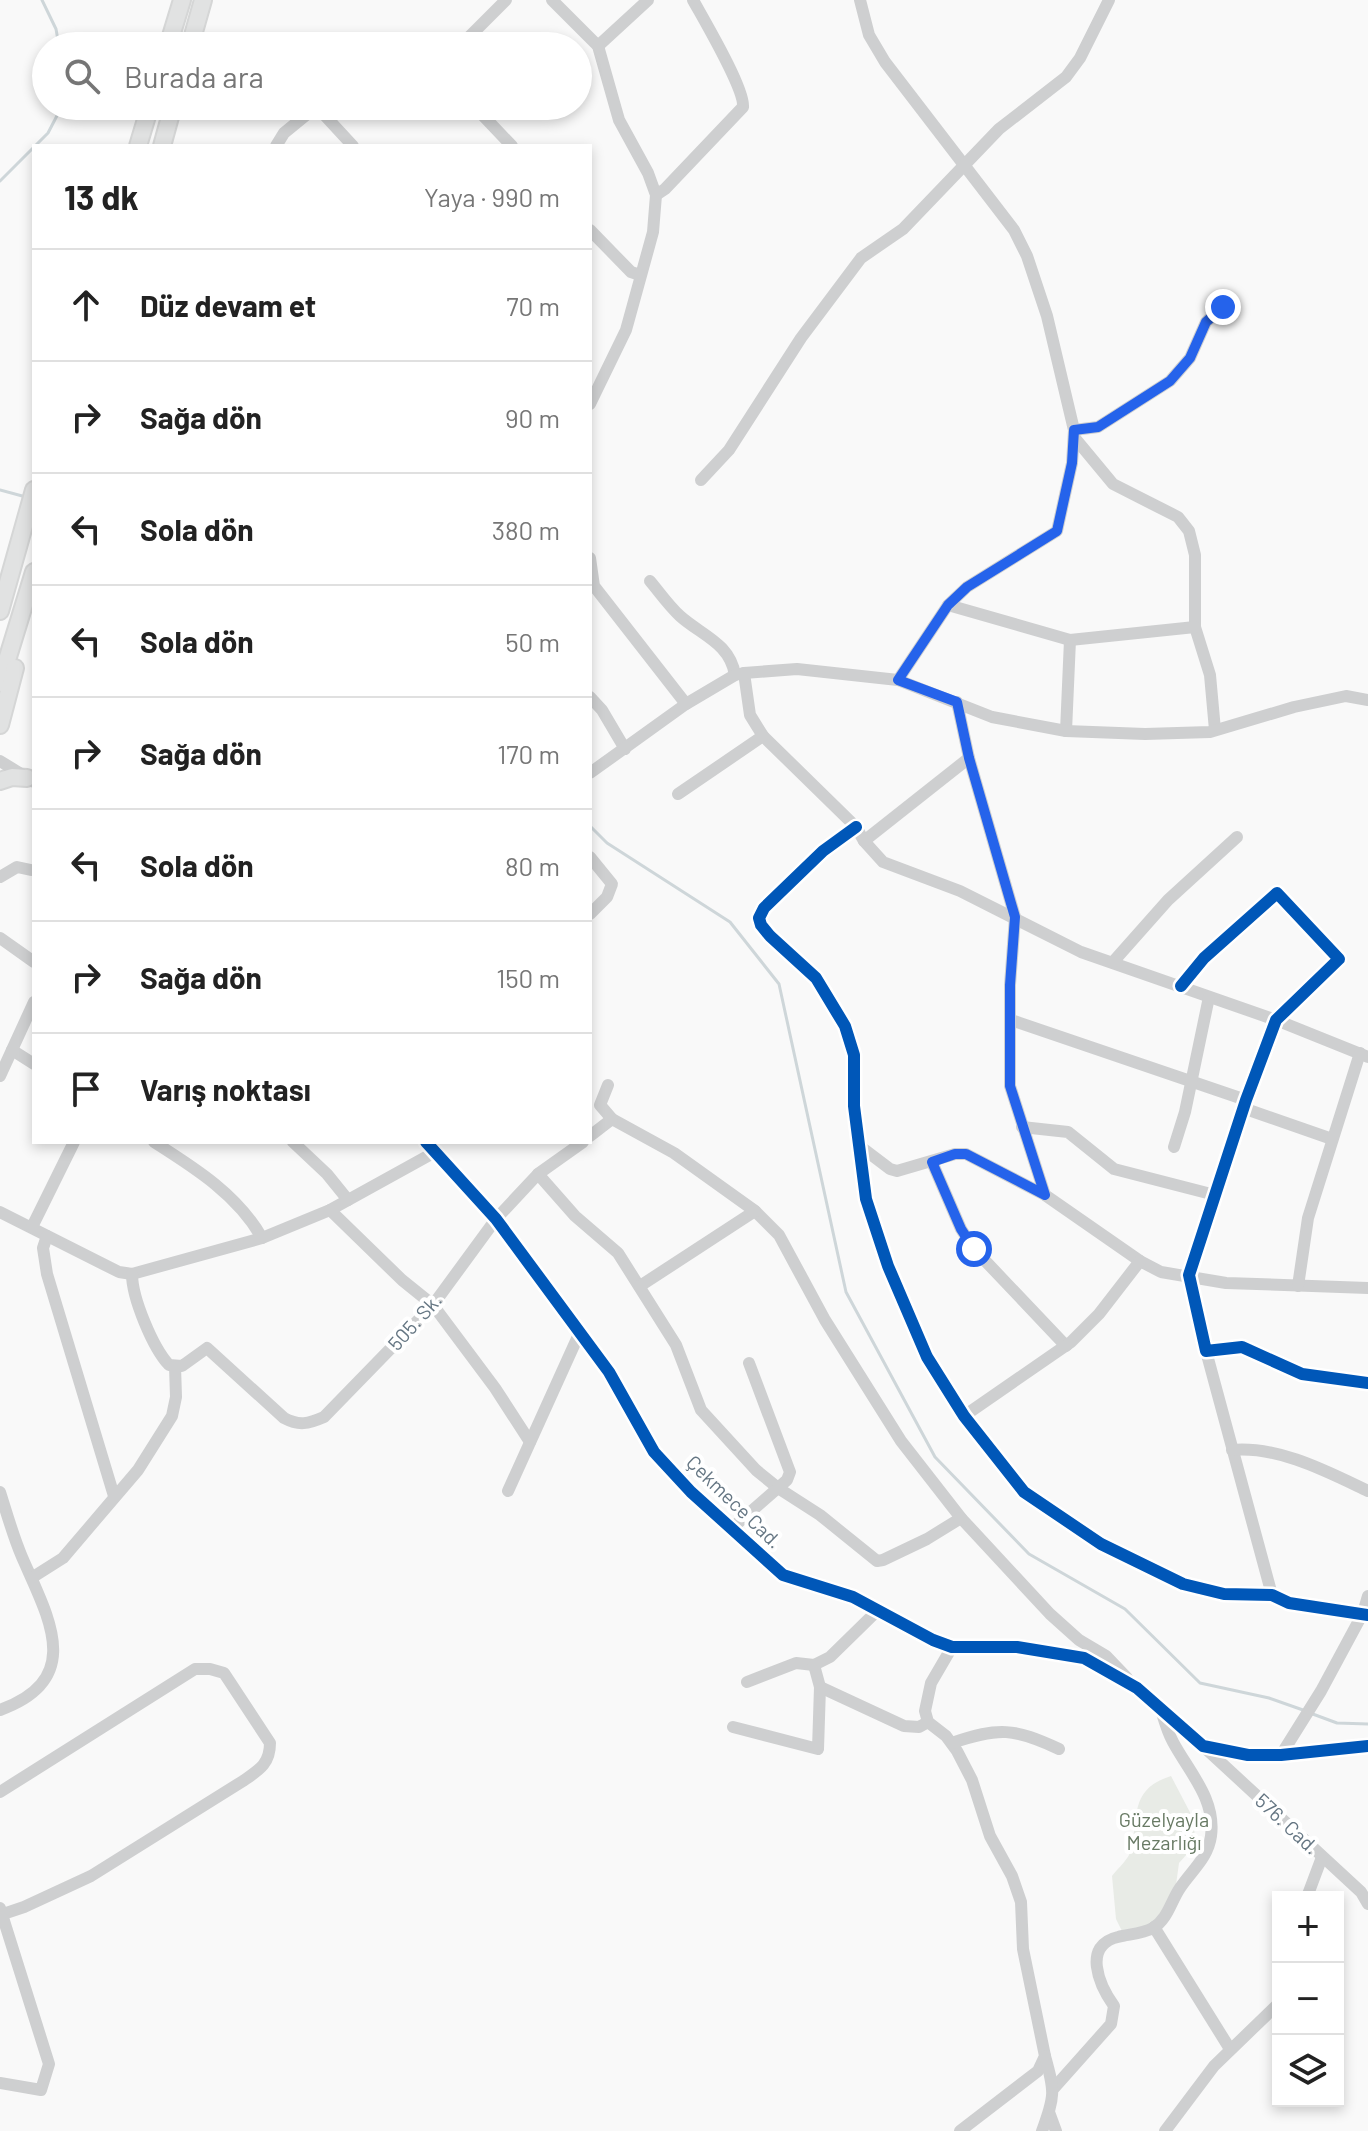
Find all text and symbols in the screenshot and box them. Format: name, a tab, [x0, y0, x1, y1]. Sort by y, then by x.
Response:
search box	[32, 32, 592, 120]
icon: search	[60, 54, 104, 98]
text: Burada ara	[124, 58, 264, 94]
text: 13 dk	[64, 176, 139, 217]
text: Yaya · 990 m	[424, 181, 560, 212]
icon: ahead	[64, 283, 108, 327]
text: Düz devam et	[140, 287, 316, 323]
route end	[1205, 289, 1241, 325]
text: 70 m	[506, 290, 560, 321]
icon: right	[64, 395, 108, 439]
text: Sağa dön	[140, 399, 262, 435]
text: 90 m	[505, 402, 560, 433]
icon: left	[64, 507, 108, 551]
text: Sola dön	[140, 511, 254, 547]
text: 380 m	[492, 514, 560, 545]
icon: left	[64, 619, 108, 663]
text: Sola dön	[140, 623, 254, 659]
text: 50 m	[505, 626, 560, 657]
icon: right	[64, 731, 108, 775]
text: Sağa dön	[140, 735, 262, 771]
text: 170 m	[497, 738, 560, 769]
icon: left	[64, 843, 108, 887]
text: Sola dön	[140, 847, 254, 883]
text: 80 m	[505, 850, 560, 881]
icon: right	[64, 955, 108, 999]
text: Sağa dön	[140, 959, 262, 995]
text: 150 m	[496, 962, 560, 993]
icon: arrive	[64, 1067, 108, 1111]
text: Varış noktası	[140, 1071, 311, 1107]
route start	[956, 1231, 992, 1267]
street label: 505. Sk.	[382, 1288, 446, 1355]
street label: Çekmece Cad.	[682, 1450, 787, 1553]
street label: 576. Cad.	[1251, 1788, 1325, 1859]
park label: Güzelyayla Mezarlığı	[1119, 1807, 1209, 1854]
map controls	[1272, 1891, 1344, 2107]
button: +	[1272, 1891, 1344, 1963]
button: −	[1272, 1963, 1344, 2035]
button: layers	[1272, 2035, 1344, 2107]

